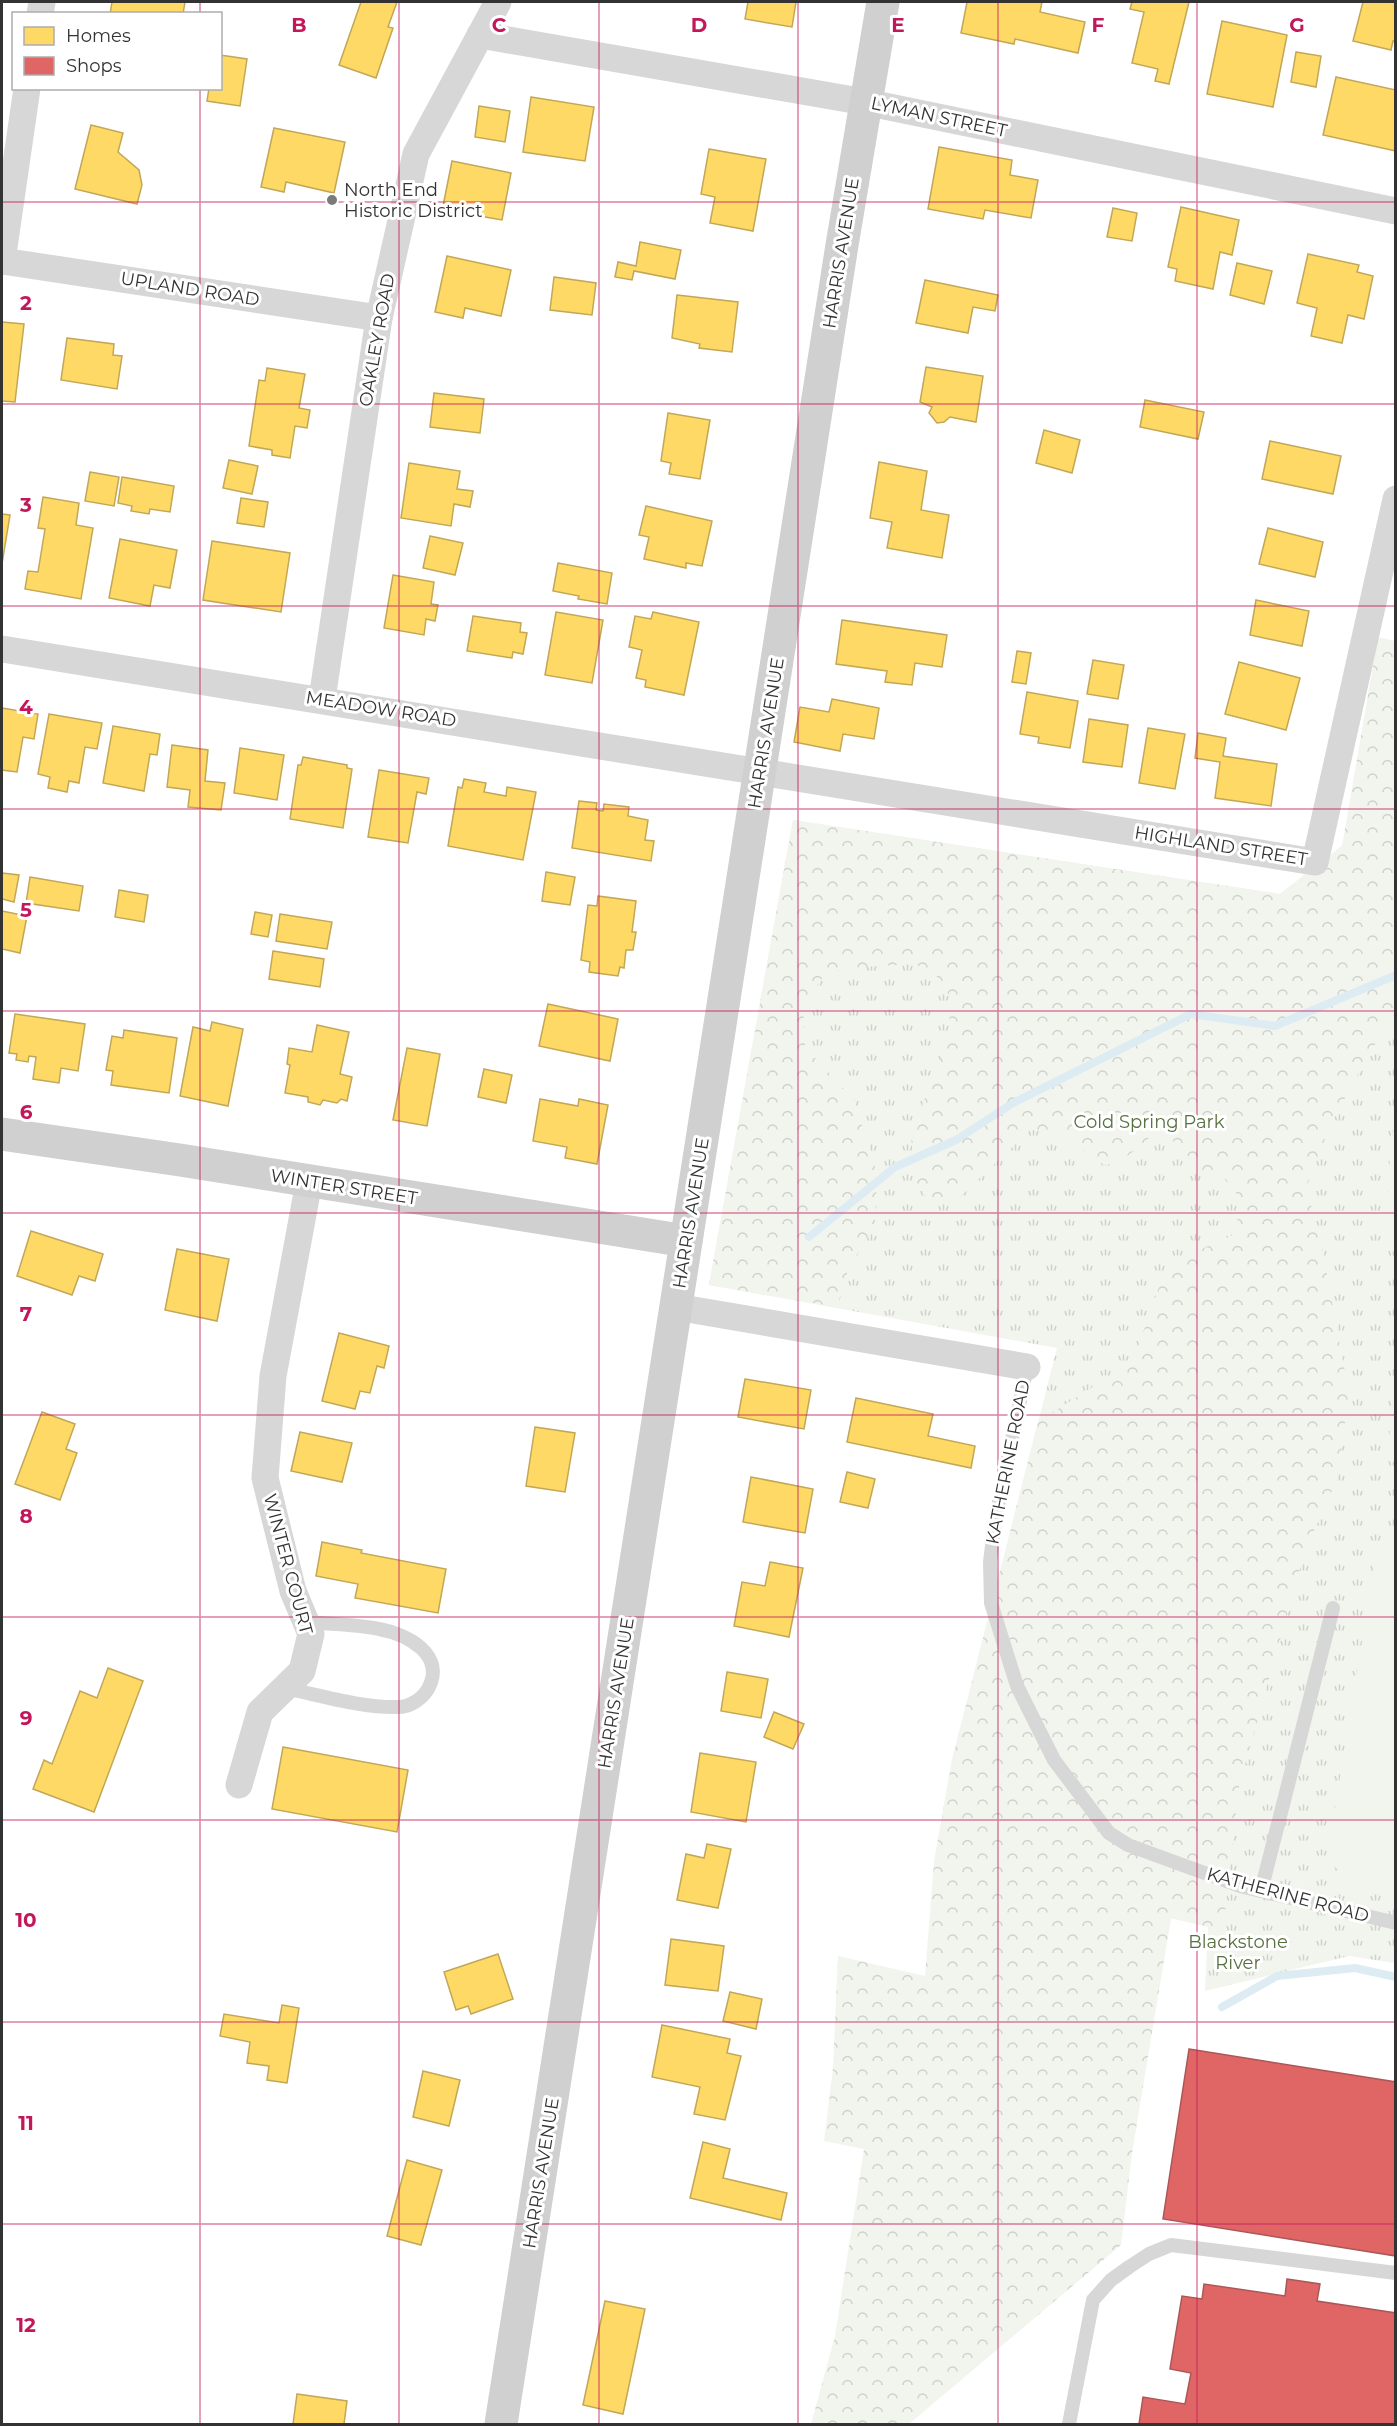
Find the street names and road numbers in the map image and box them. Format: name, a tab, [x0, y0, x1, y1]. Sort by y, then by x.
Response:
street label: LYMAN STREET	[869, 92, 1010, 142]
street label: HARRIS AVENUE	[818, 176, 864, 330]
street label: UPLAND ROAD	[119, 267, 261, 311]
street label: OAKLEY ROAD	[354, 272, 400, 408]
street label: HARRIS AVENUE	[743, 656, 789, 810]
street label: MEADOW ROAD	[304, 686, 458, 732]
street label: HIGHLAND STREET	[1133, 821, 1310, 871]
street label: HARRIS AVENUE	[668, 1136, 714, 1290]
street label: WINTER STREET	[269, 1165, 420, 1210]
street label: KATHERINE ROAD	[981, 1378, 1035, 1546]
street label: WINTER COURT	[259, 1491, 318, 1637]
street label: HARRIS AVENUE	[593, 1616, 639, 1770]
street label: KATHERINE ROAD	[1204, 1863, 1372, 1927]
street label: HARRIS AVENUE	[518, 2096, 564, 2250]

